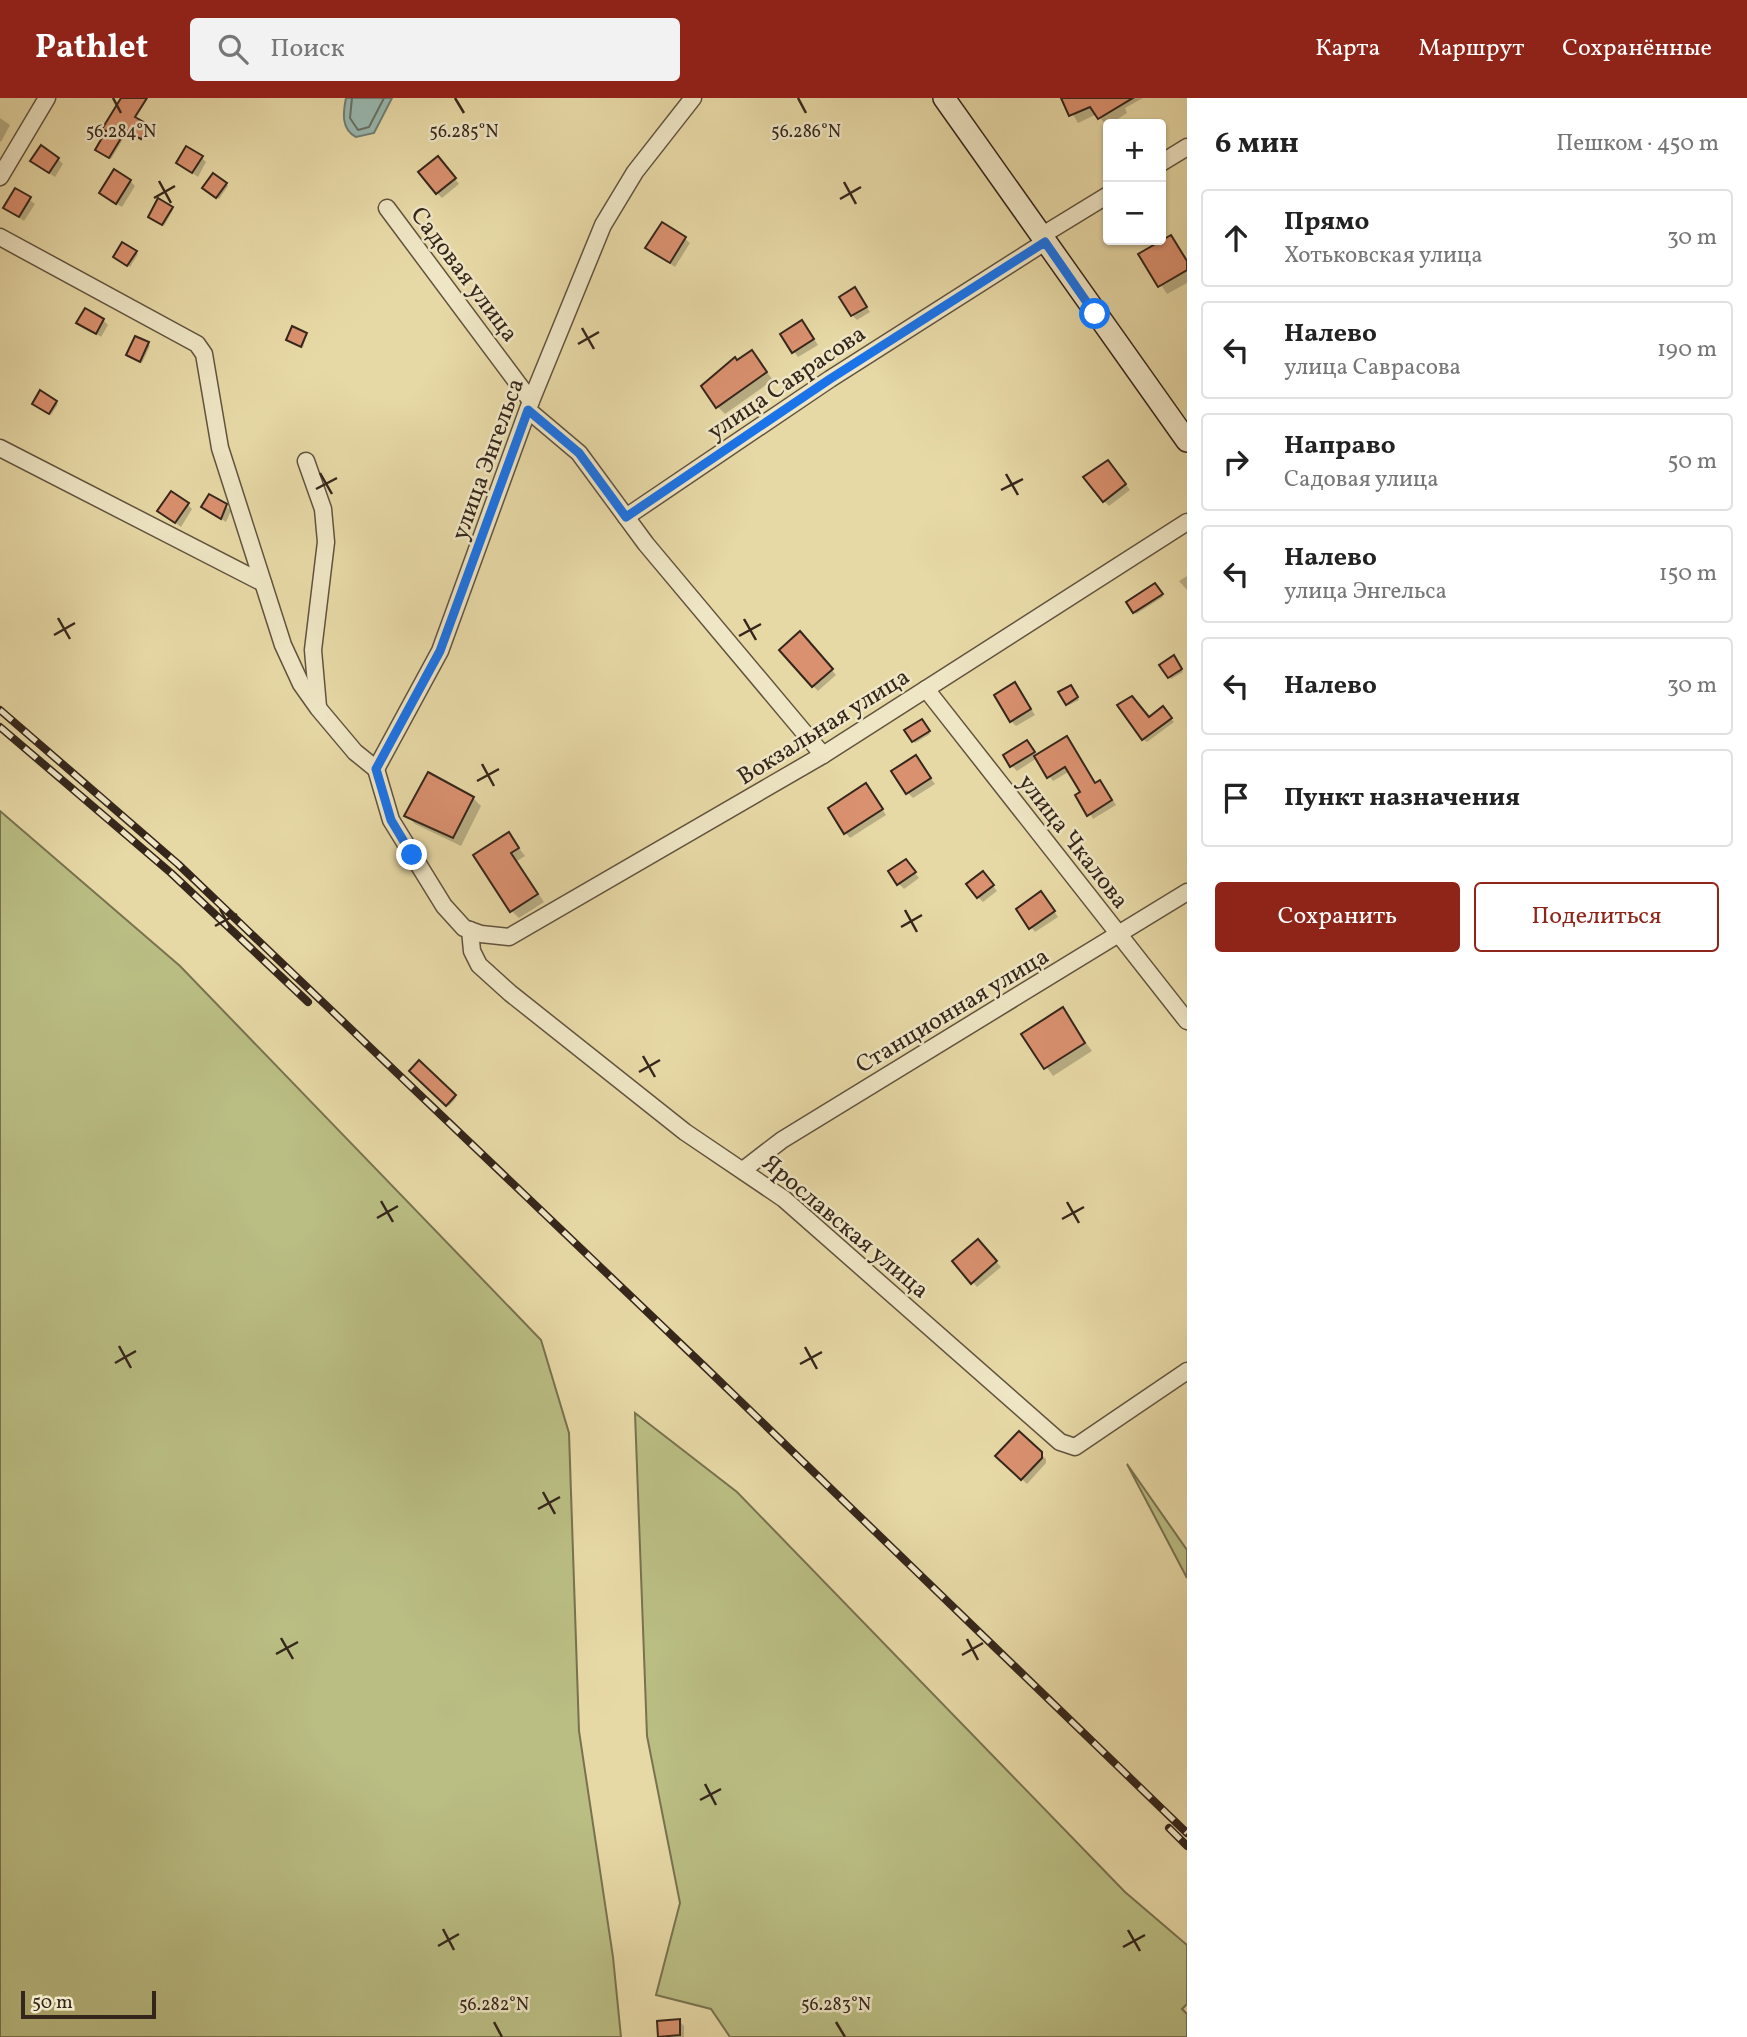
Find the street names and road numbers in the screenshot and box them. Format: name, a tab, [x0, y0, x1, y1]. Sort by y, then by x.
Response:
street label: Садовая улица	[401, 200, 526, 350]
street label: улица Саврасова	[701, 318, 873, 449]
street label: улица Энгельса	[444, 374, 534, 545]
street label: Вокзальная улица	[731, 661, 917, 794]
street label: улица Чкалова	[1009, 767, 1136, 917]
street label: Станционная улица	[850, 940, 1056, 1083]
street label: Ярославская улица	[754, 1147, 936, 1308]

